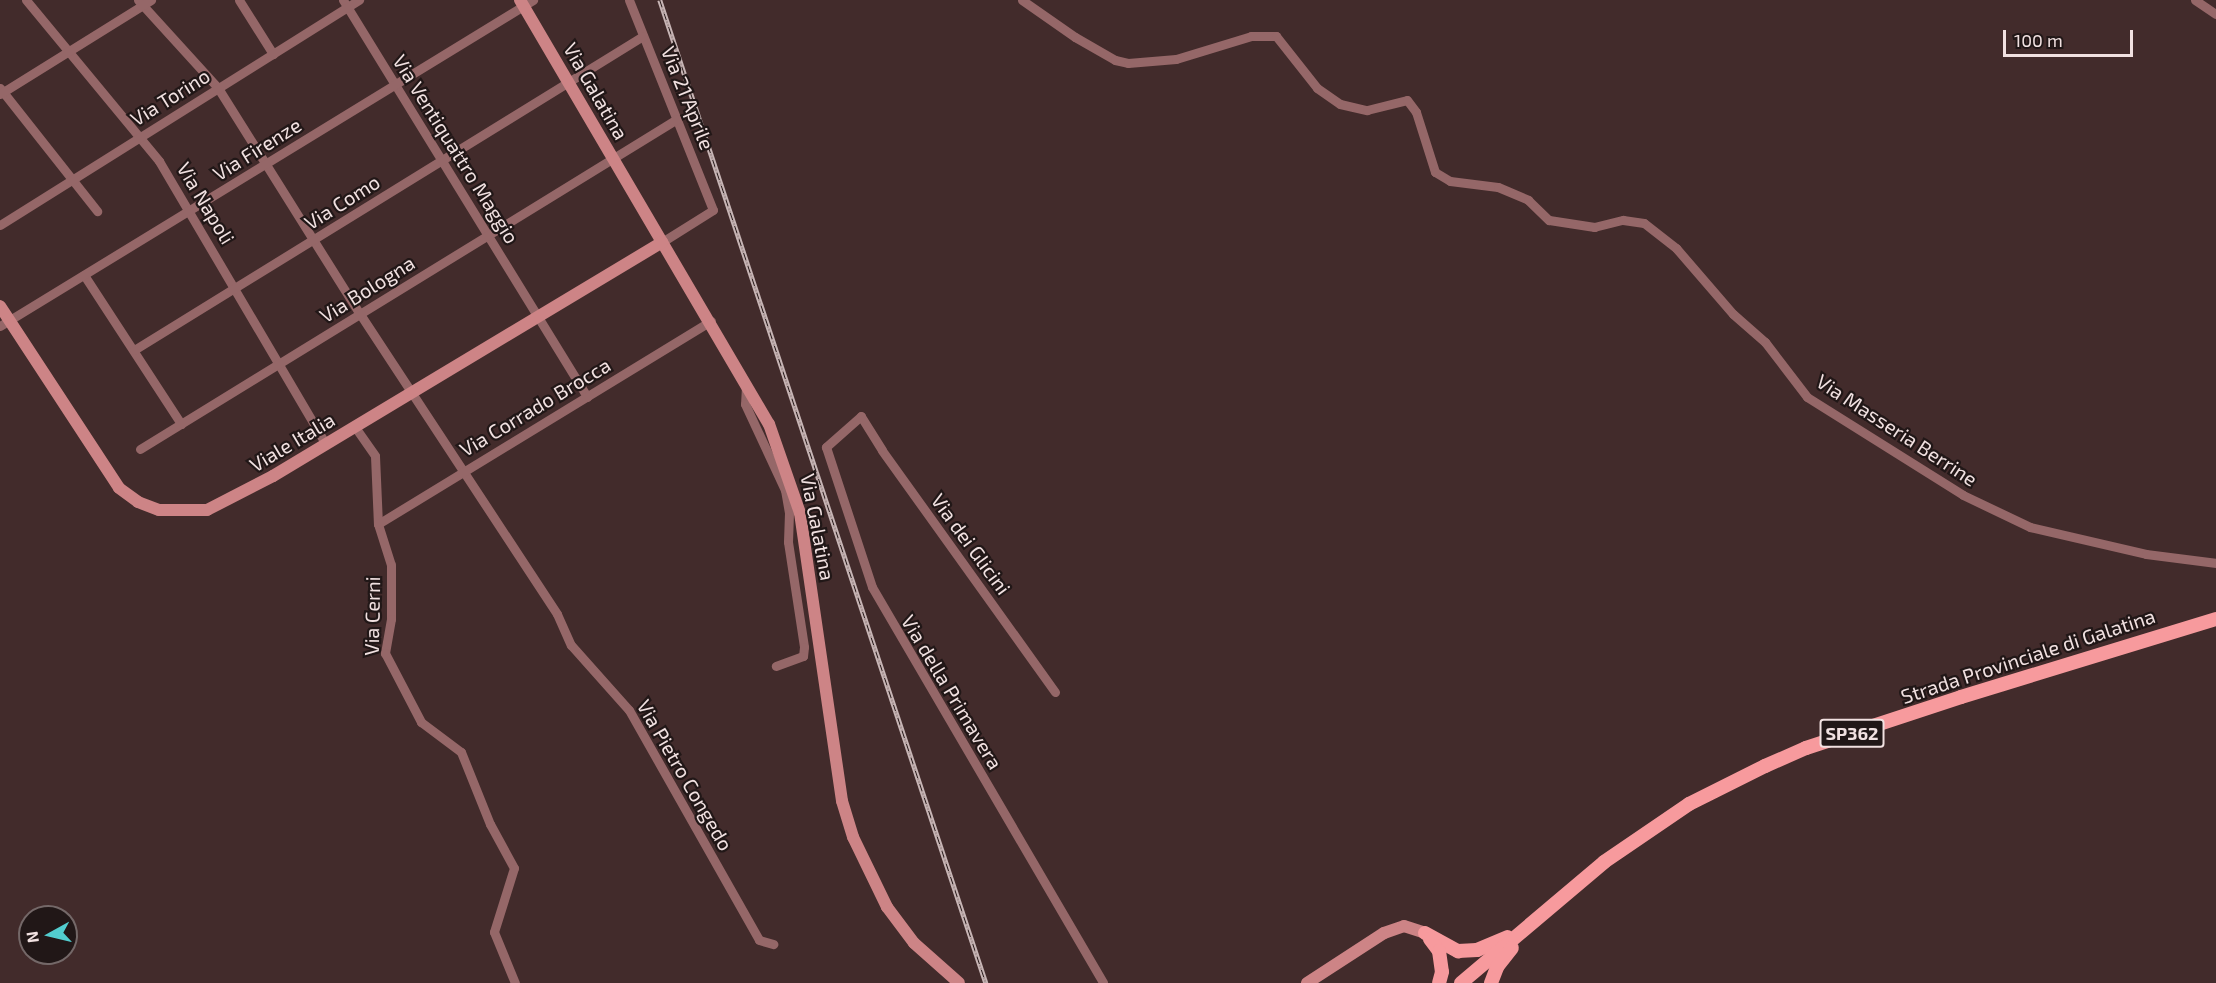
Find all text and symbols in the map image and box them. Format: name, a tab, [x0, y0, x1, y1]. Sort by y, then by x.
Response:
scale bar	[2006, 18, 2136, 56]
text: 100 m	[2014, 29, 2063, 51]
street label: Via Galatina	[559, 38, 633, 144]
street label: Via 21 Aprile	[656, 43, 720, 153]
street label: Via Ventiquattro Maggio	[388, 50, 524, 248]
street label: Via Torino	[126, 63, 214, 131]
street label: Via Firenze	[209, 112, 305, 186]
street label: Via Napoli	[172, 158, 240, 248]
street label: Via Como	[300, 170, 384, 234]
street label: Via Bologna	[315, 250, 419, 328]
street label: Via Corrado Brocca	[455, 353, 615, 461]
street label: Via Masseria Berrine	[1812, 369, 1982, 491]
street label: Viale Italia	[245, 407, 339, 477]
street label: Via Galatina	[796, 472, 840, 582]
street label: Via dei Glicini	[926, 489, 1016, 599]
street label: Via Cerni	[359, 576, 385, 656]
street label: Strada Provinciale di Galatina	[1898, 603, 2158, 709]
street label: Via della Primavera	[896, 611, 1008, 773]
street label: Via Pietro Congedo	[632, 695, 738, 855]
road number: SP362	[1819, 718, 1885, 748]
north arrow	[18, 905, 78, 965]
text: N	[21, 930, 42, 944]

